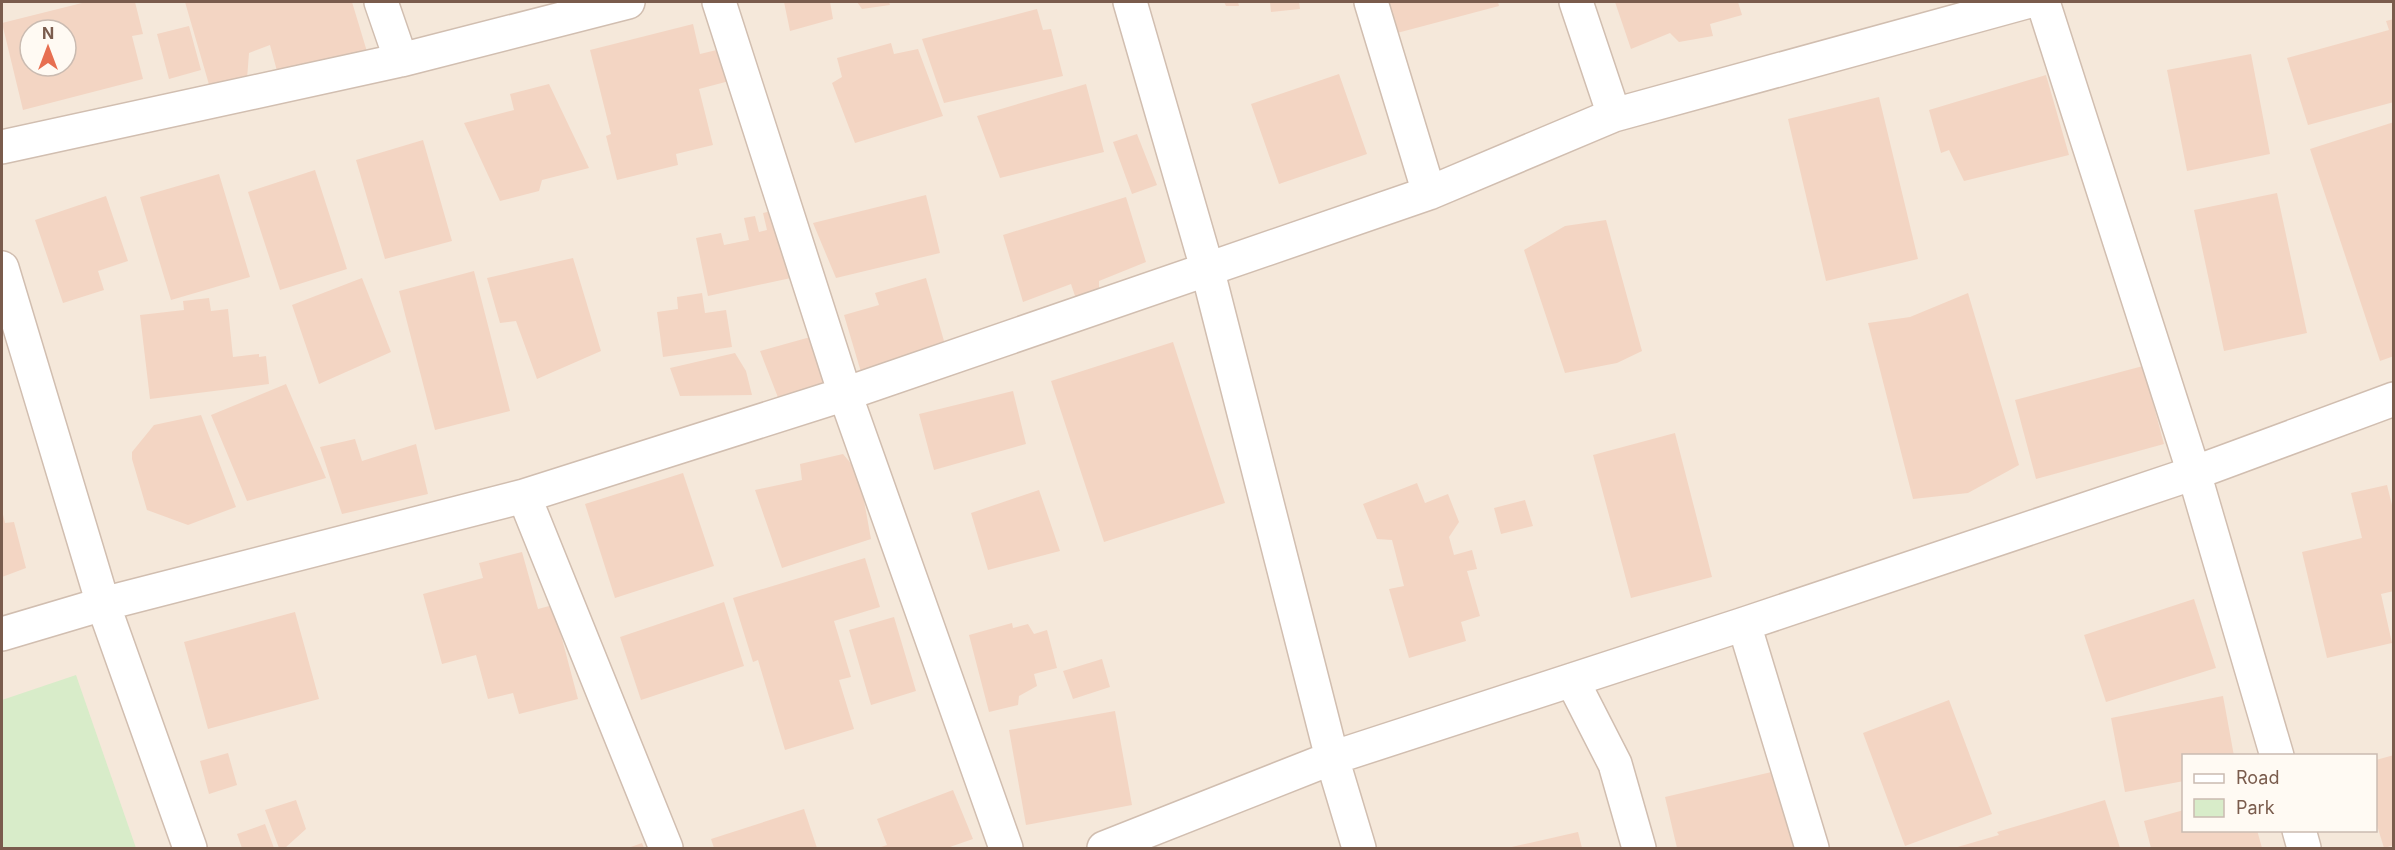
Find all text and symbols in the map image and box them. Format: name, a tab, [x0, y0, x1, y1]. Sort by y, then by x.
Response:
north arrow	[18, 18, 78, 78]
text: N	[42, 23, 54, 43]
legend	[2182, 754, 2377, 832]
text: Road	[2236, 767, 2279, 788]
text: Park	[2236, 797, 2275, 818]

